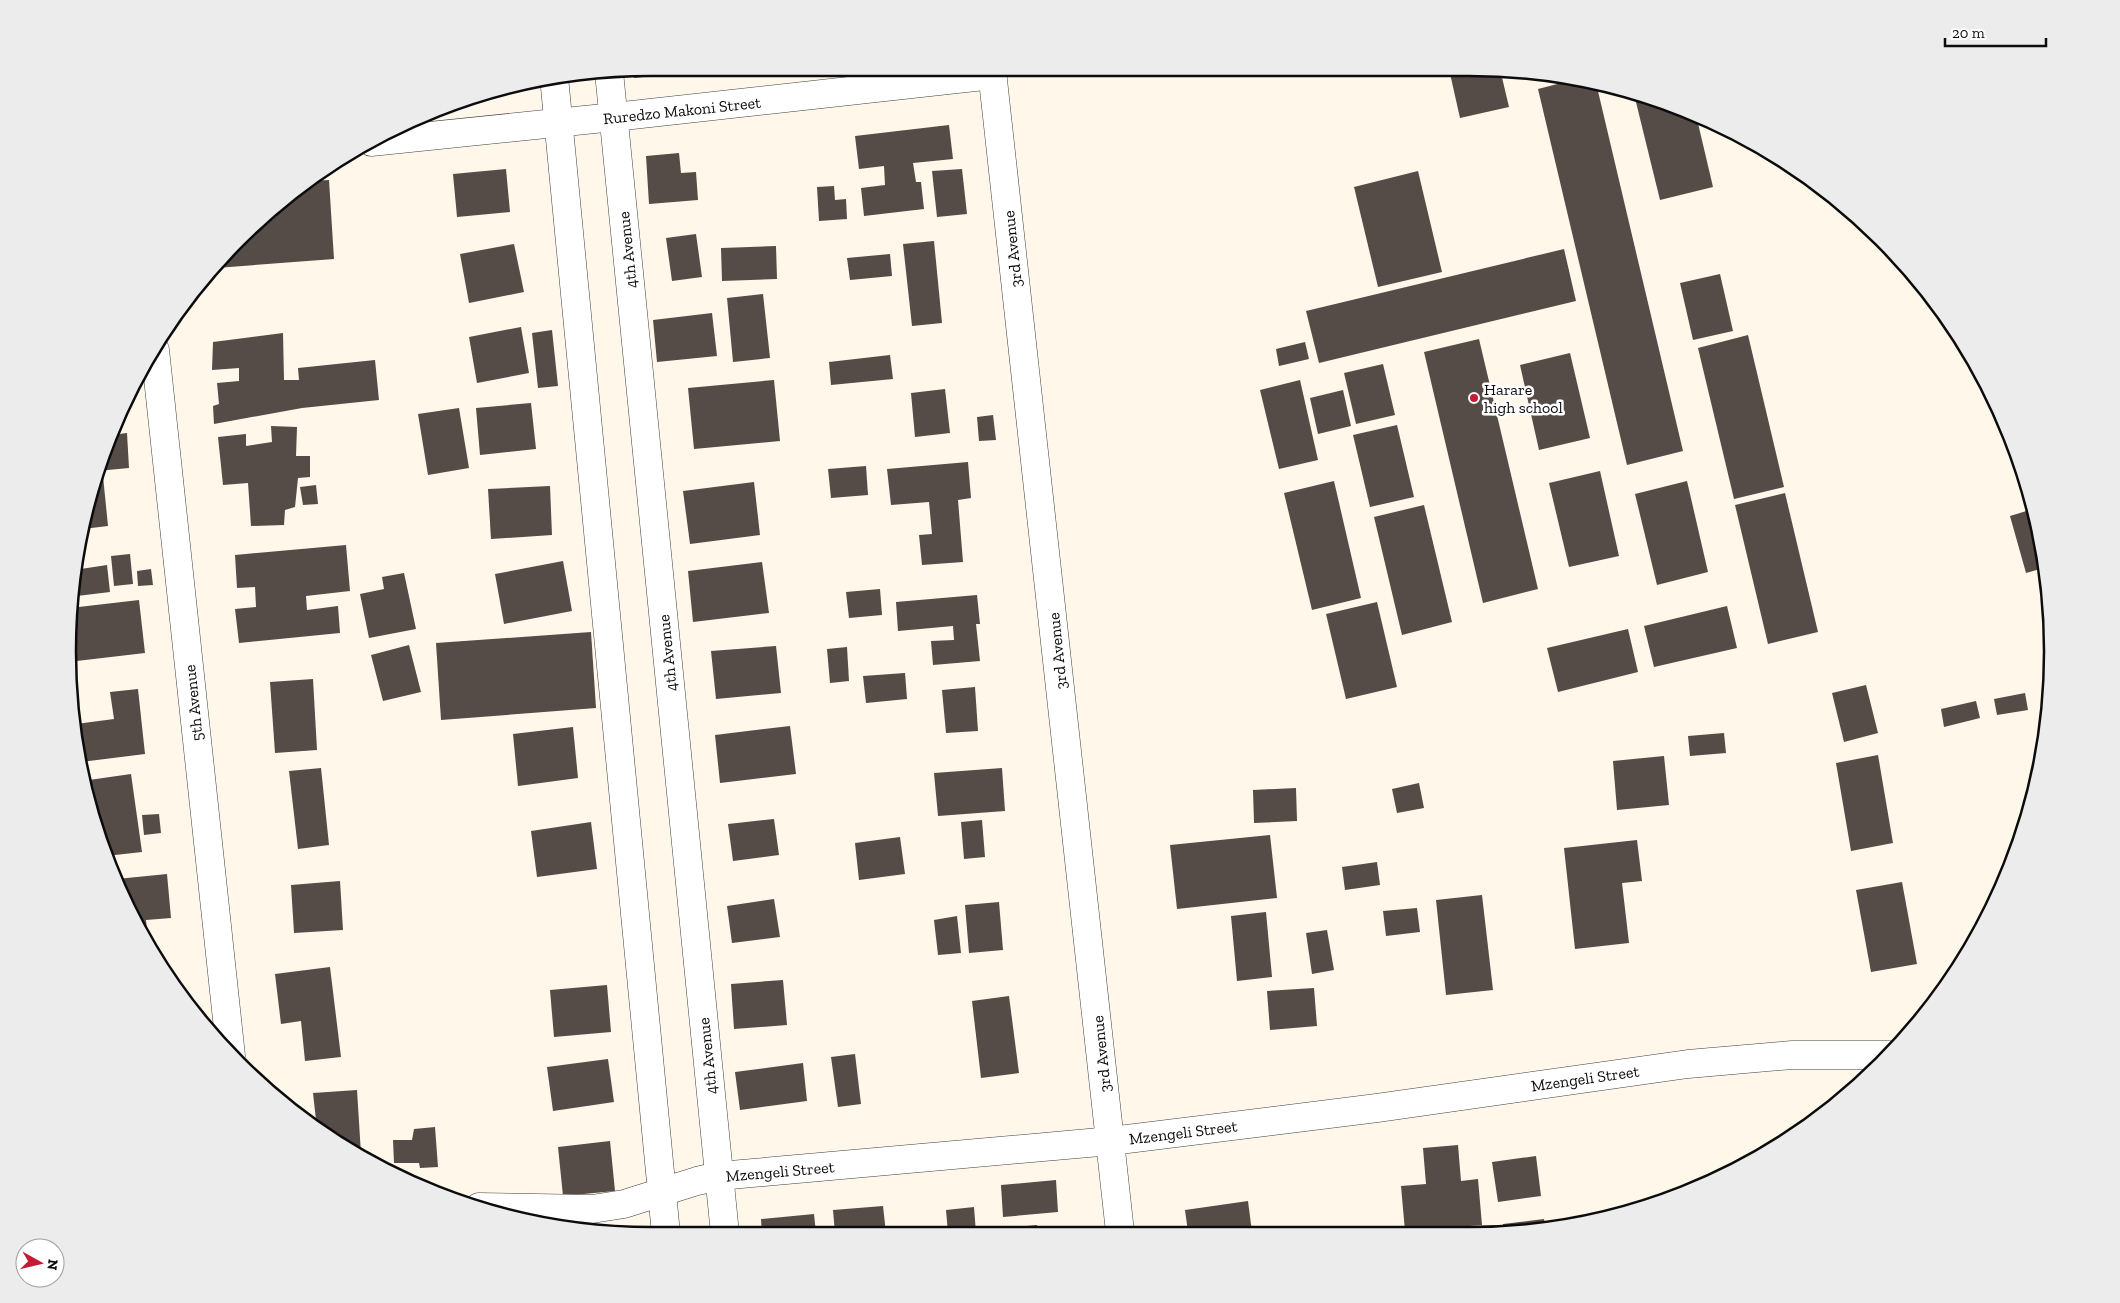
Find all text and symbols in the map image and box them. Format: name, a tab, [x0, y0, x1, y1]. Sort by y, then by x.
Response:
scale bar	[1945, 15, 2046, 47]
text: 20 m	[1952, 24, 1985, 42]
street label: Ruredzo Makoni Street	[602, 93, 762, 128]
street label: 3rd Avenue	[999, 210, 1026, 288]
street label: 4th Avenue	[614, 211, 641, 289]
place label: Harare high school	[1484, 380, 1563, 417]
marker: Harare high school	[1468, 392, 1480, 404]
street label: 3rd Avenue	[1044, 612, 1071, 690]
street label: 4th Avenue	[654, 614, 681, 692]
street label: 5th Avenue	[180, 664, 207, 742]
street label: 3rd Avenue	[1088, 1015, 1115, 1093]
street label: 4th Avenue	[694, 1017, 721, 1095]
street label: Mzengeli Street	[1530, 1061, 1640, 1095]
street label: Mzengeli Street	[1128, 1116, 1238, 1149]
street label: Mzengeli Street	[725, 1157, 835, 1186]
north arrow	[15, 1238, 65, 1288]
text: N	[43, 1258, 62, 1272]

